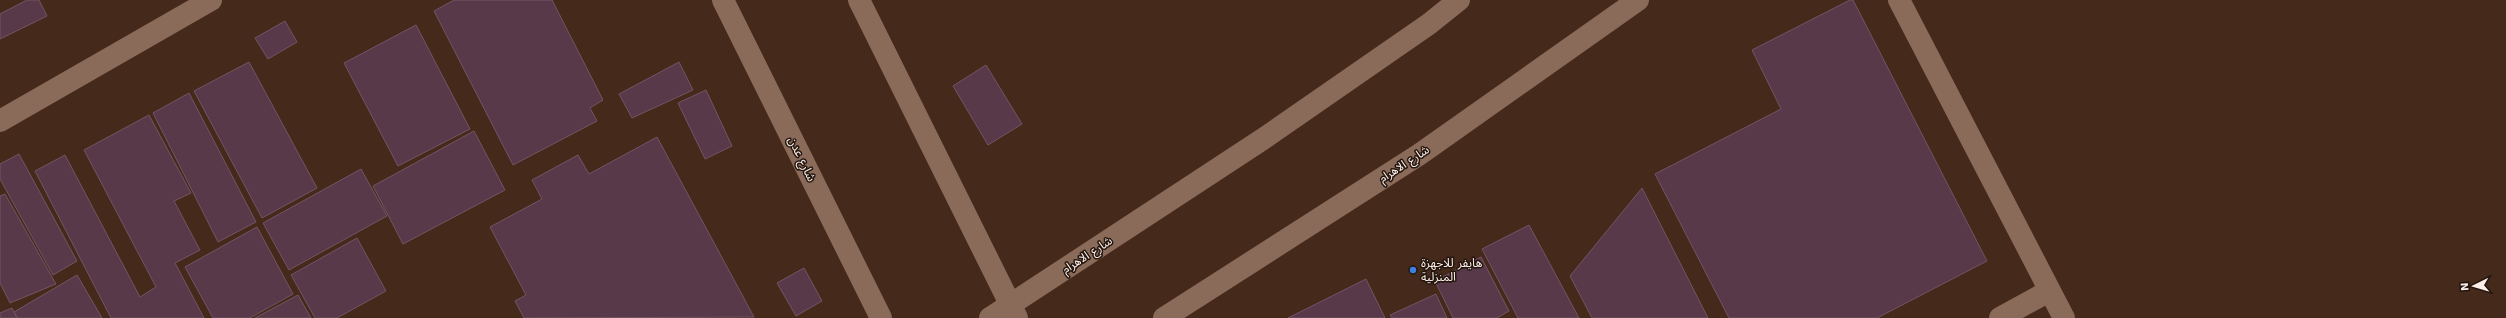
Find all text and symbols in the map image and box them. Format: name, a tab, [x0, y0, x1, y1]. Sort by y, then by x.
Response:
street label: شارع عدن	[783, 134, 819, 185]
street label: شارع الاهرام	[1376, 143, 1433, 187]
street label: شارع الاهرام	[1059, 234, 1116, 278]
place label: هايفر للاجهزة المنزلية	[1421, 256, 1482, 284]
marker: هايفر للاجهزة المنزلية	[1408, 265, 1418, 275]
north arrow	[2454, 266, 2494, 306]
text: N	[2458, 282, 2471, 291]

